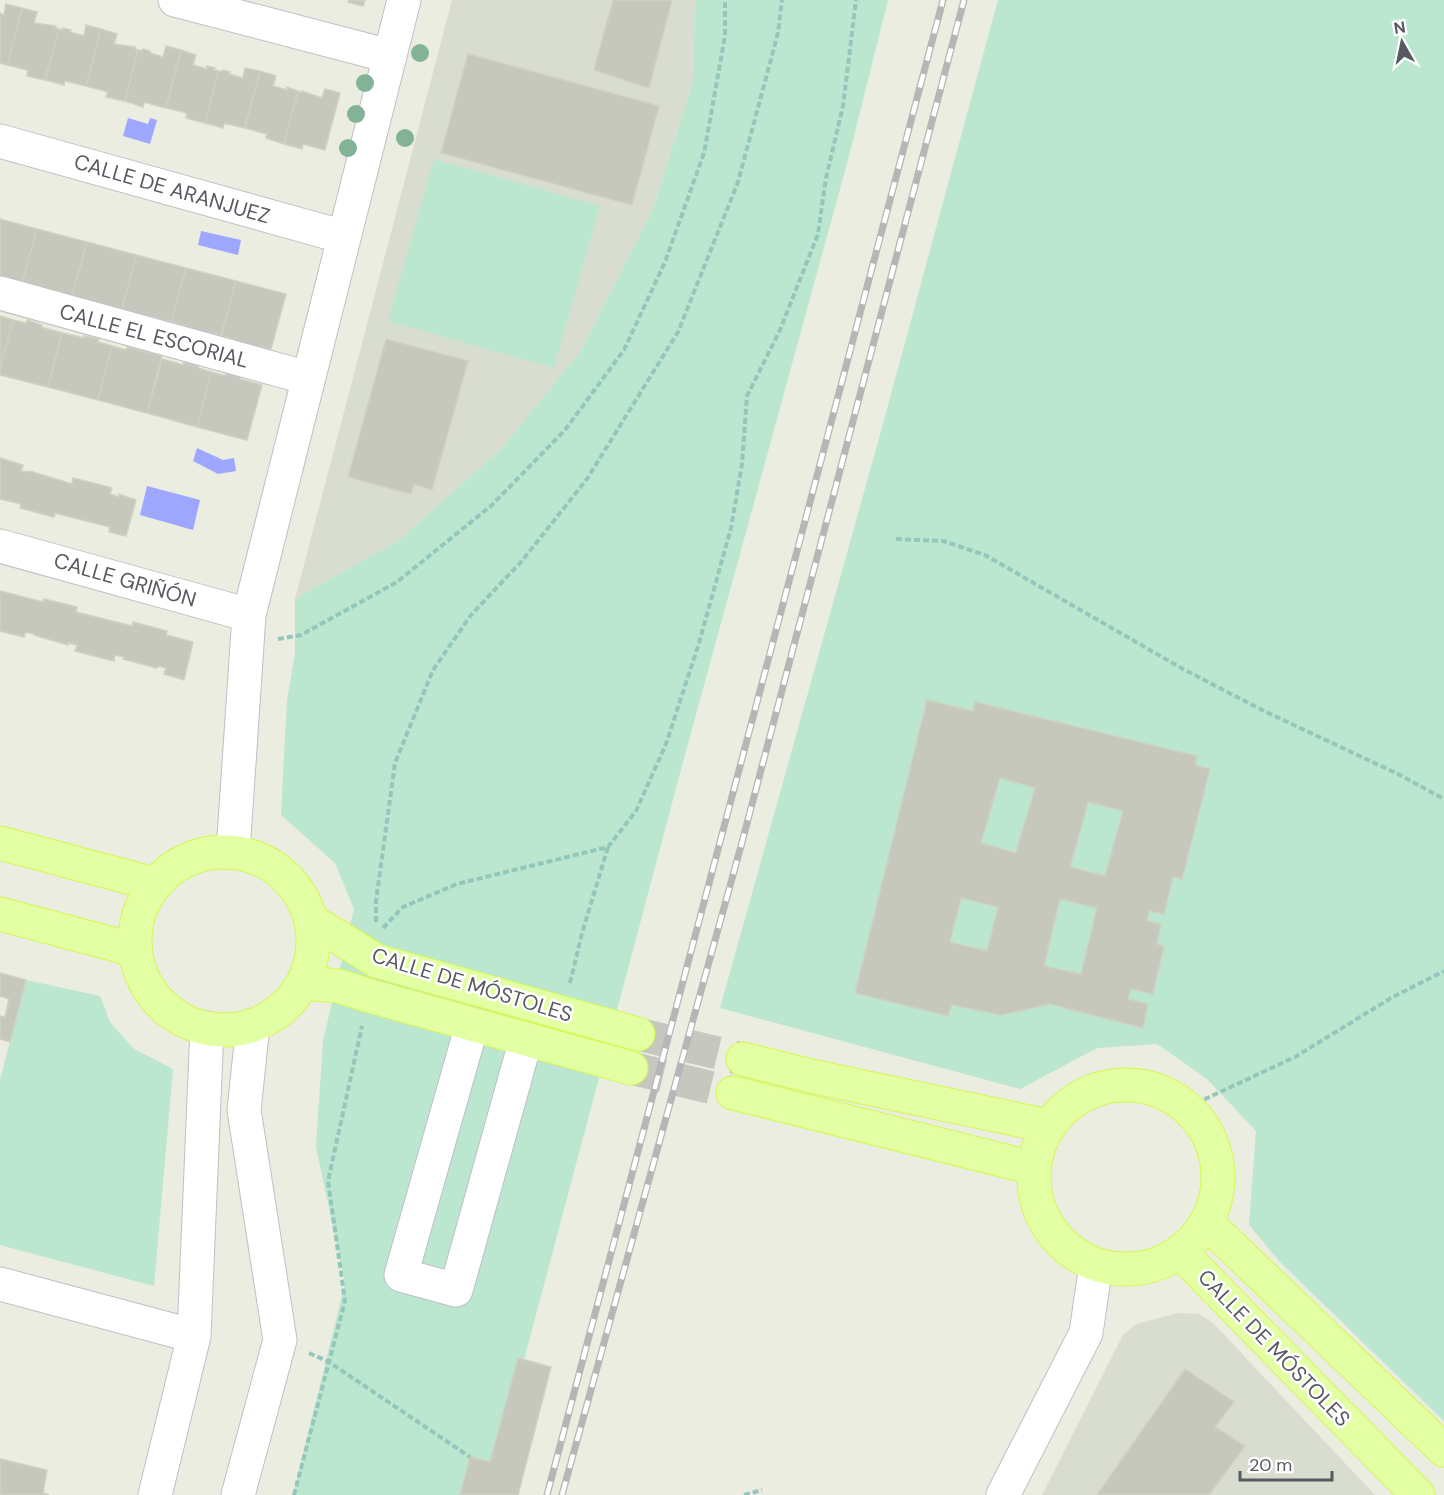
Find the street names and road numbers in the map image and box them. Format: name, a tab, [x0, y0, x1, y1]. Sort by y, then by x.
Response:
street label: CALLE DE ARANJUEZ	[71, 148, 273, 230]
street label: CALLE EL ESCORIAL	[56, 297, 252, 375]
street label: CALLE GRIÑÓN	[51, 546, 199, 614]
street label: CALLE DE MÓSTOLES	[368, 941, 576, 1029]
street label: CALLE DE MÓSTOLES	[1192, 1263, 1356, 1433]

